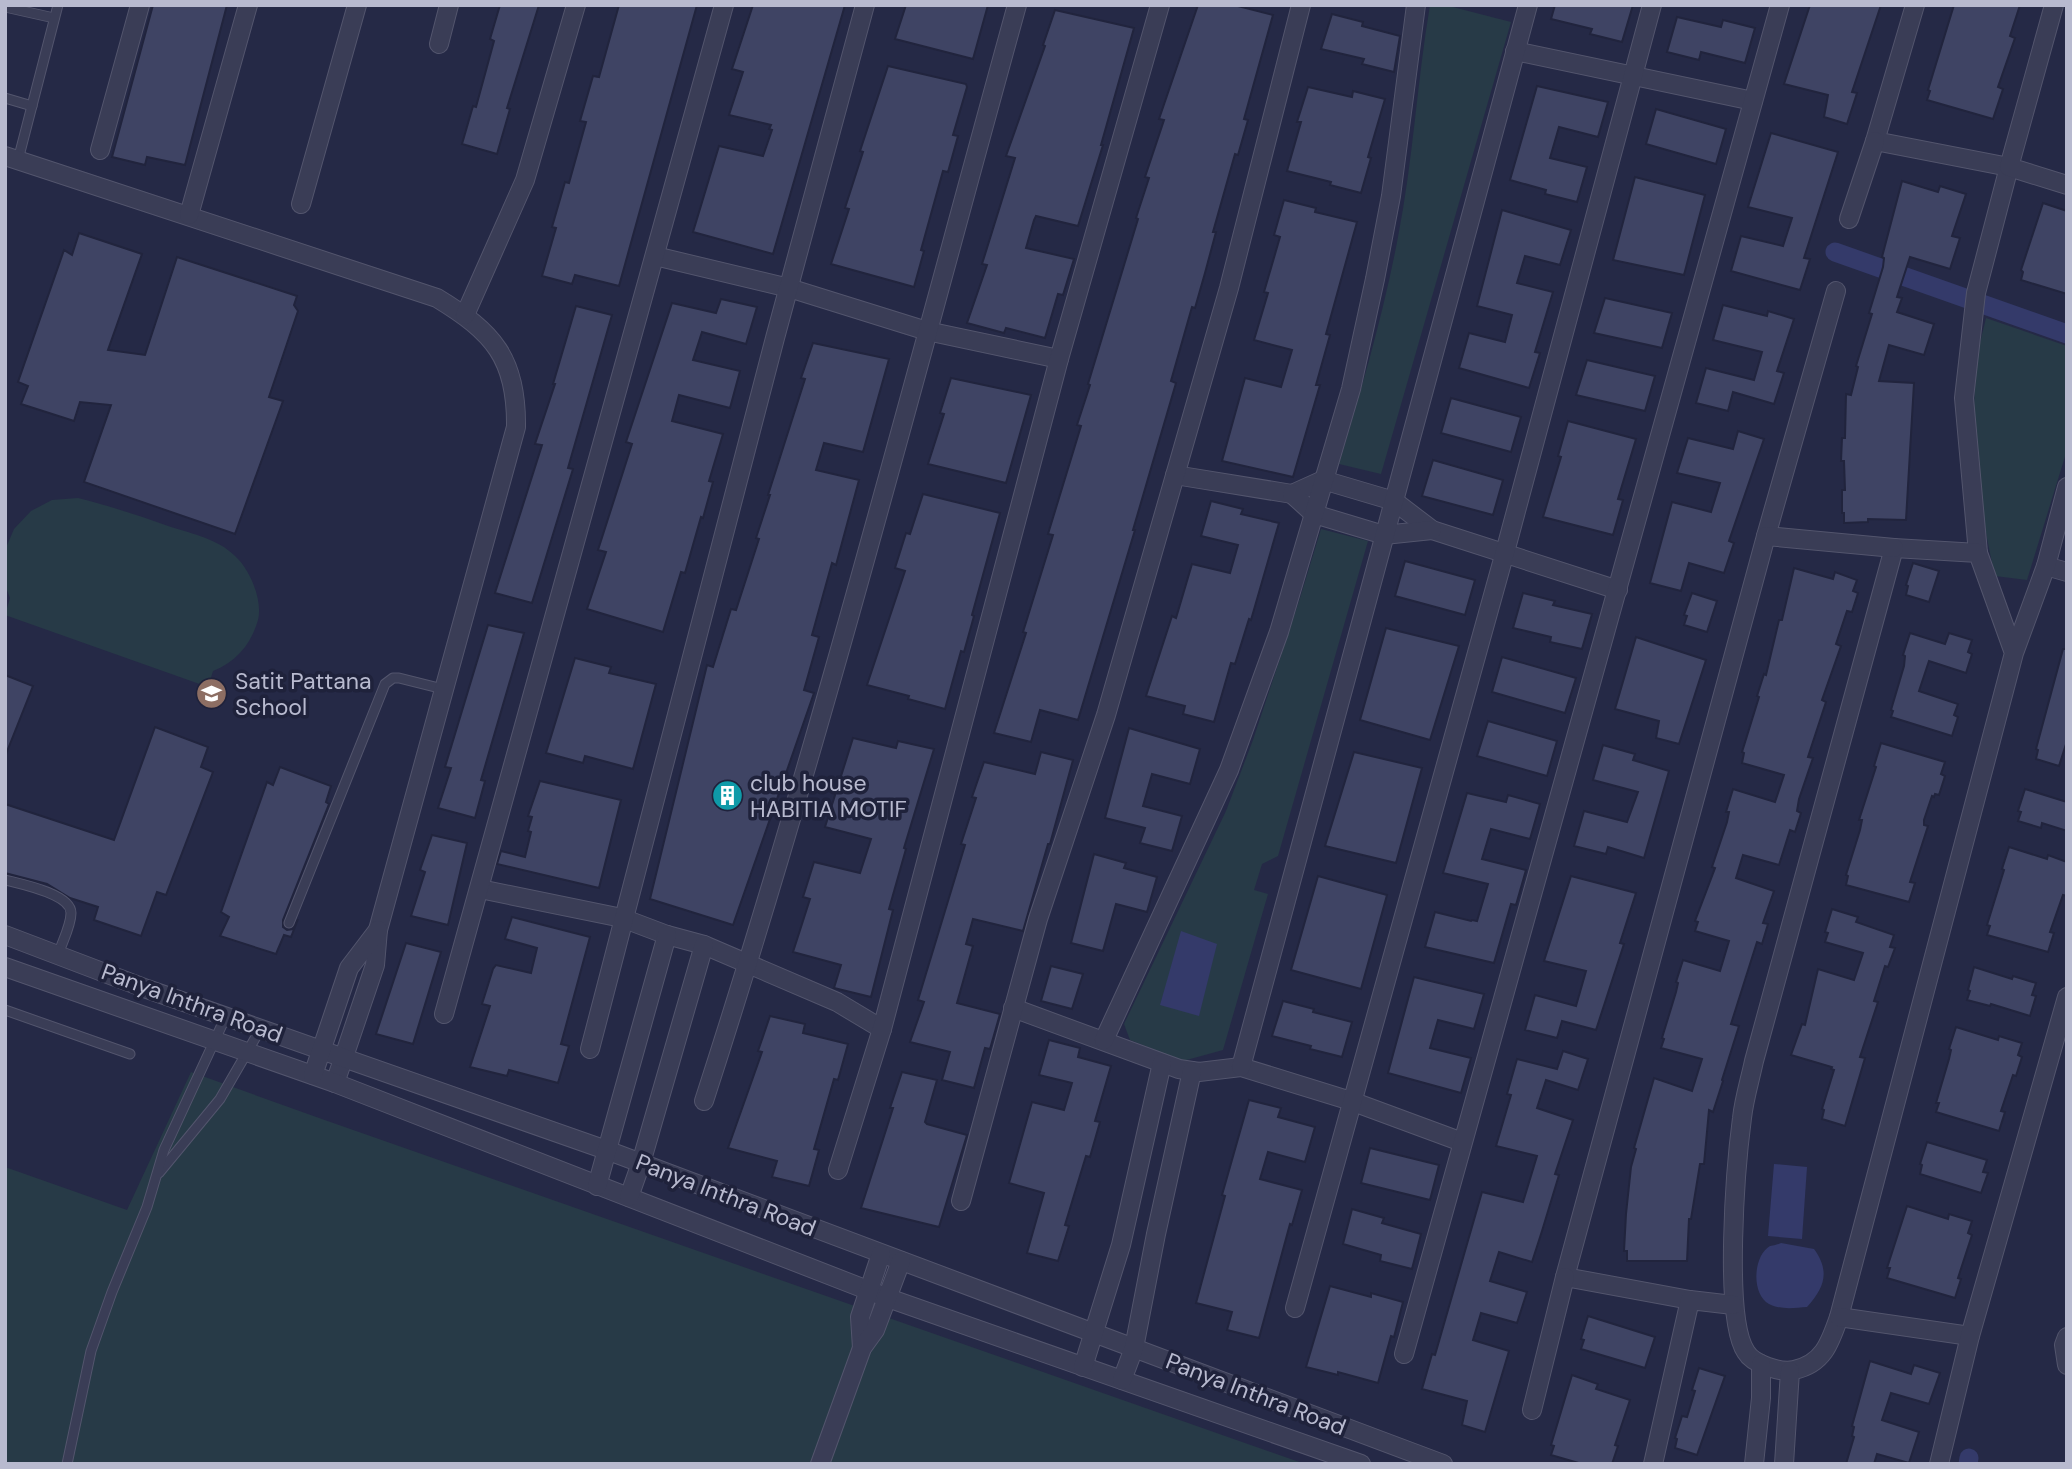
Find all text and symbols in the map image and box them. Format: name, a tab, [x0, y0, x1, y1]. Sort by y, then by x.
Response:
place label: Satit Pattana School	[235, 666, 371, 722]
school or university icon: Satit Pattana School	[195, 677, 229, 711]
place label: club house HABITIA MOTIF	[750, 768, 907, 824]
building icon: club house HABITIA MOTIF	[710, 779, 744, 813]
street label: Panya Inthra Road	[97, 956, 287, 1050]
street label: Panya Inthra Road	[632, 1147, 820, 1243]
street label: Panya Inthra Road	[1162, 1346, 1350, 1442]

